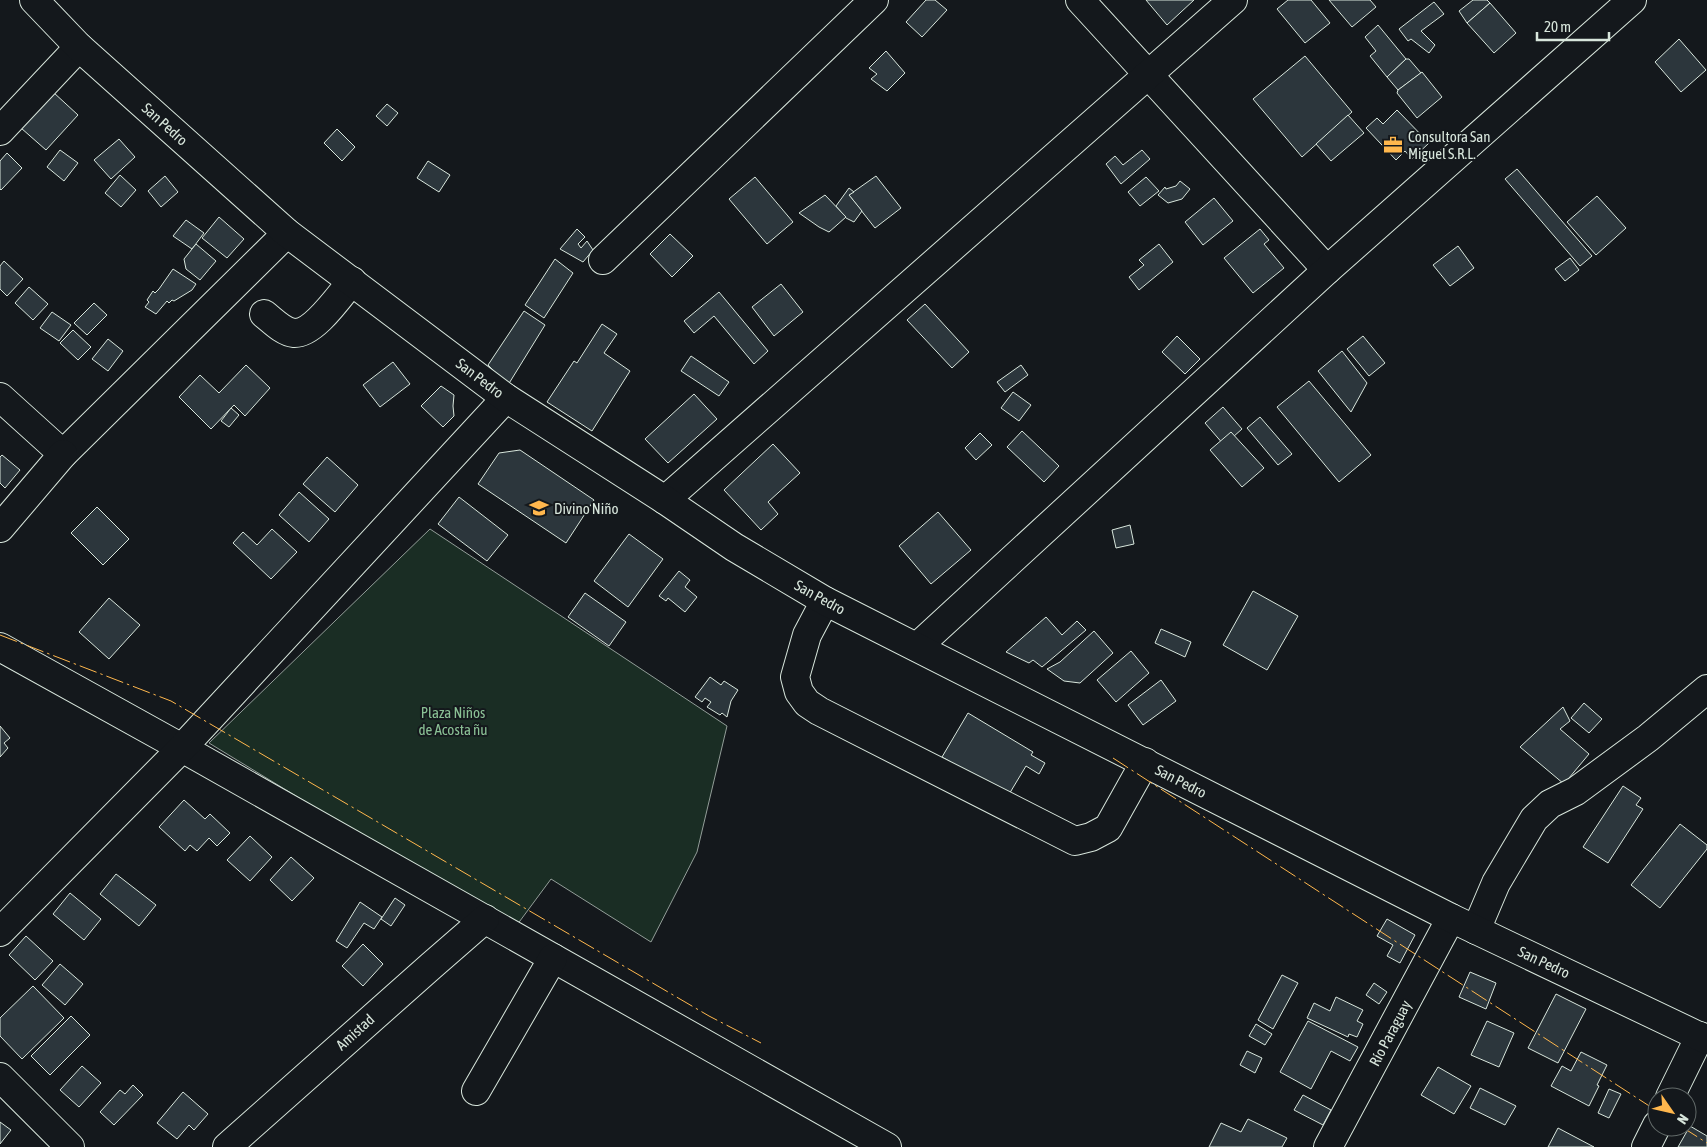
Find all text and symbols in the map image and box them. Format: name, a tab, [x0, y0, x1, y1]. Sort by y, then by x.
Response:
scale bar	[1537, 10, 1610, 42]
text: 20 m	[1544, 18, 1571, 35]
street label: San Pedro	[139, 99, 191, 149]
place label: Consultora San Miguel S.R.L.	[1408, 128, 1491, 162]
office icon: Consultora San Miguel S.R.L.	[1382, 134, 1404, 156]
street label: San Pedro	[453, 355, 507, 401]
school or university icon: Divino Niño	[528, 497, 550, 519]
place label: Divino Niño	[554, 500, 619, 517]
street label: San Pedro	[792, 576, 848, 618]
park label: Plaza Niños de Acosta ñu	[418, 704, 488, 738]
street label: San Pedro	[1153, 761, 1209, 801]
street label: San Pedro	[1515, 943, 1573, 981]
street label: Río Paraguay	[1366, 997, 1414, 1069]
street label: Amistad	[332, 1011, 378, 1053]
north arrow	[1647, 1087, 1697, 1137]
text: N	[1674, 1111, 1692, 1127]

